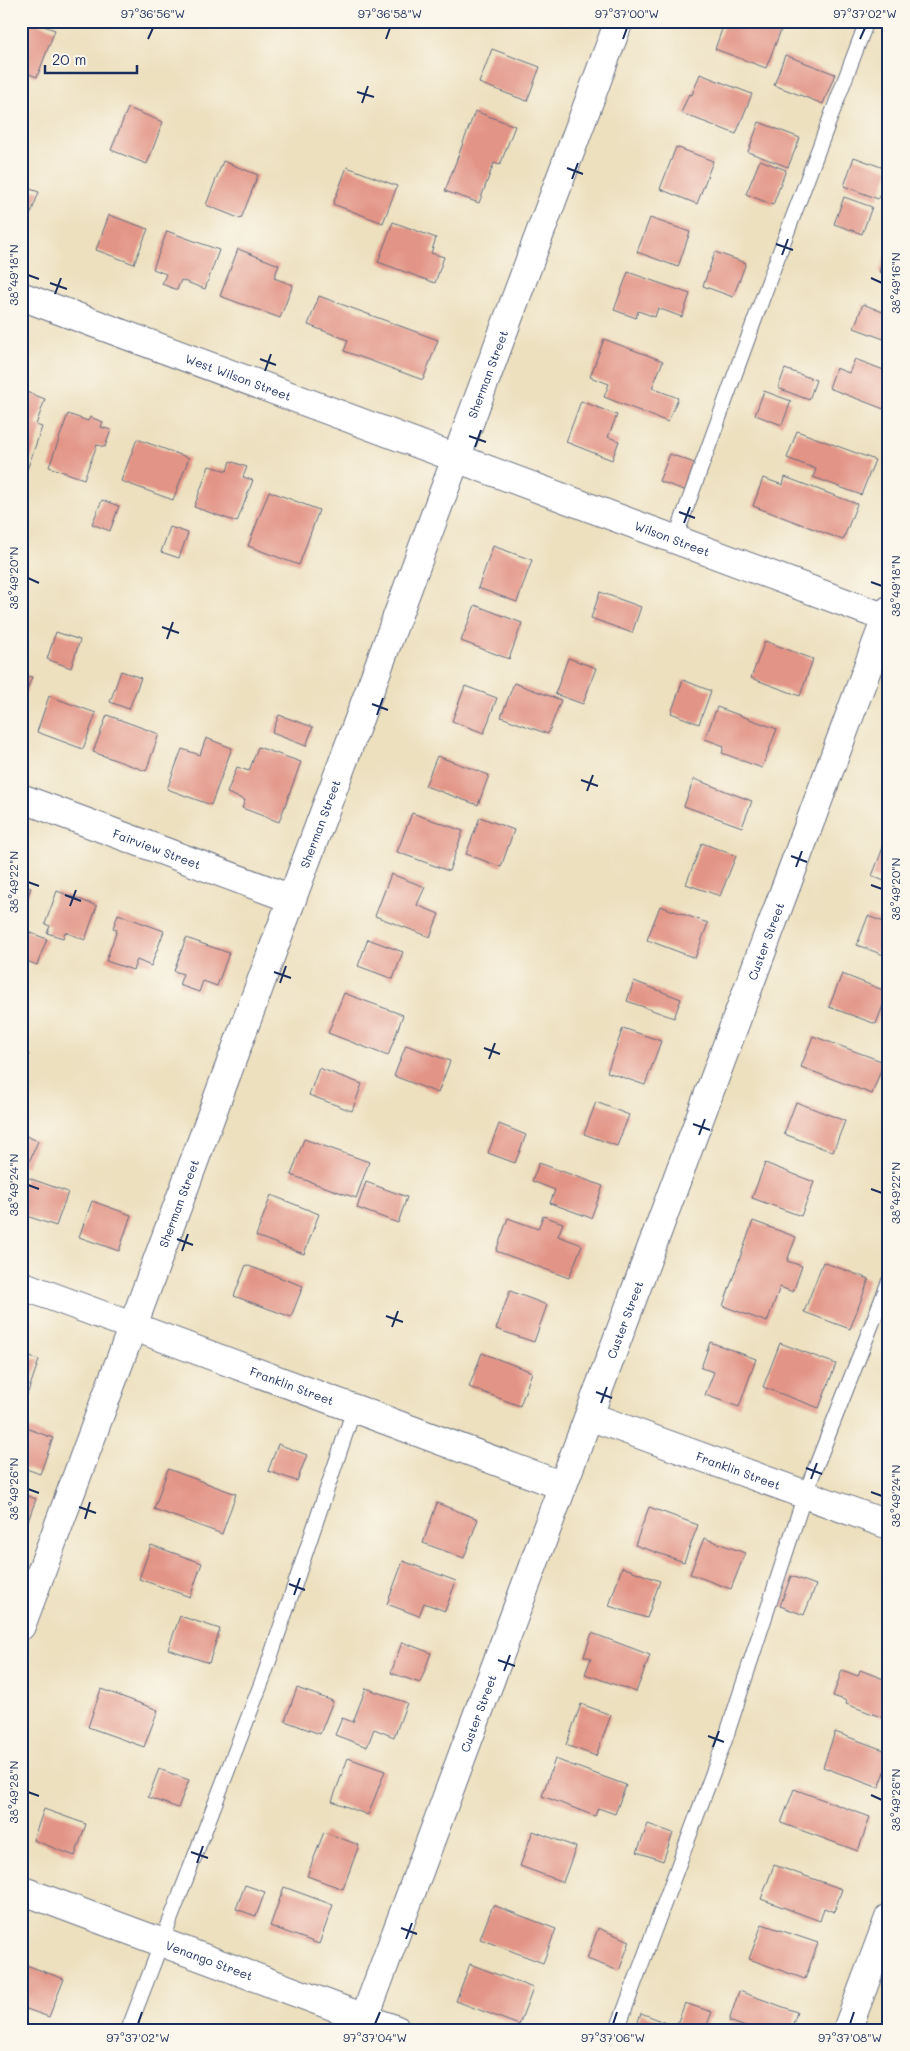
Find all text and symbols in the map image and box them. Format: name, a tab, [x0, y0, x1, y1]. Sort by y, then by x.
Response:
text: 97°36'56"W	[121, 5, 185, 21]
text: 97°36'58"W	[358, 5, 422, 21]
text: 97°37'00"W	[595, 5, 659, 21]
text: 97°37'02"W	[833, 5, 897, 21]
scale bar	[45, 42, 138, 74]
text: 20 m	[52, 49, 86, 69]
text: 38°49'18"N	[5, 244, 21, 306]
text: 38°49'16"N	[887, 252, 903, 314]
street label: Sherman Street	[464, 328, 511, 420]
street label: West Wilson Street	[183, 350, 294, 404]
street label: Wilson Street	[633, 517, 712, 560]
text: 38°49'20"N	[5, 547, 21, 609]
text: 38°49'18"N	[887, 555, 903, 617]
street label: Sherman Street	[296, 778, 344, 870]
street label: Fairview Street	[111, 825, 203, 872]
text: 38°49'22"N	[5, 851, 21, 913]
text: 38°49'20"N	[887, 858, 903, 920]
street label: Custer Street	[744, 900, 787, 982]
text: 38°49'24"N	[5, 1154, 21, 1216]
street label: Sherman Street	[155, 1157, 202, 1250]
text: 38°49'22"N	[887, 1162, 903, 1224]
street label: Custer Street	[603, 1279, 646, 1361]
street label: Franklin Street	[248, 1363, 336, 1408]
street label: Franklin Street	[694, 1448, 783, 1493]
text: 38°49'26"N	[5, 1458, 21, 1520]
text: 38°49'24"N	[887, 1465, 903, 1527]
street label: Custer Street	[456, 1672, 500, 1754]
text: 38°49'28"N	[5, 1761, 21, 1823]
text: 38°49'26"N	[887, 1769, 903, 1831]
street label: Venango Street	[163, 1937, 255, 1984]
text: 97°37'02"W	[106, 2029, 170, 2045]
text: 97°37'04"W	[343, 2029, 407, 2045]
text: 97°37'06"W	[581, 2029, 645, 2045]
text: 97°37'08"W	[818, 2029, 882, 2045]

